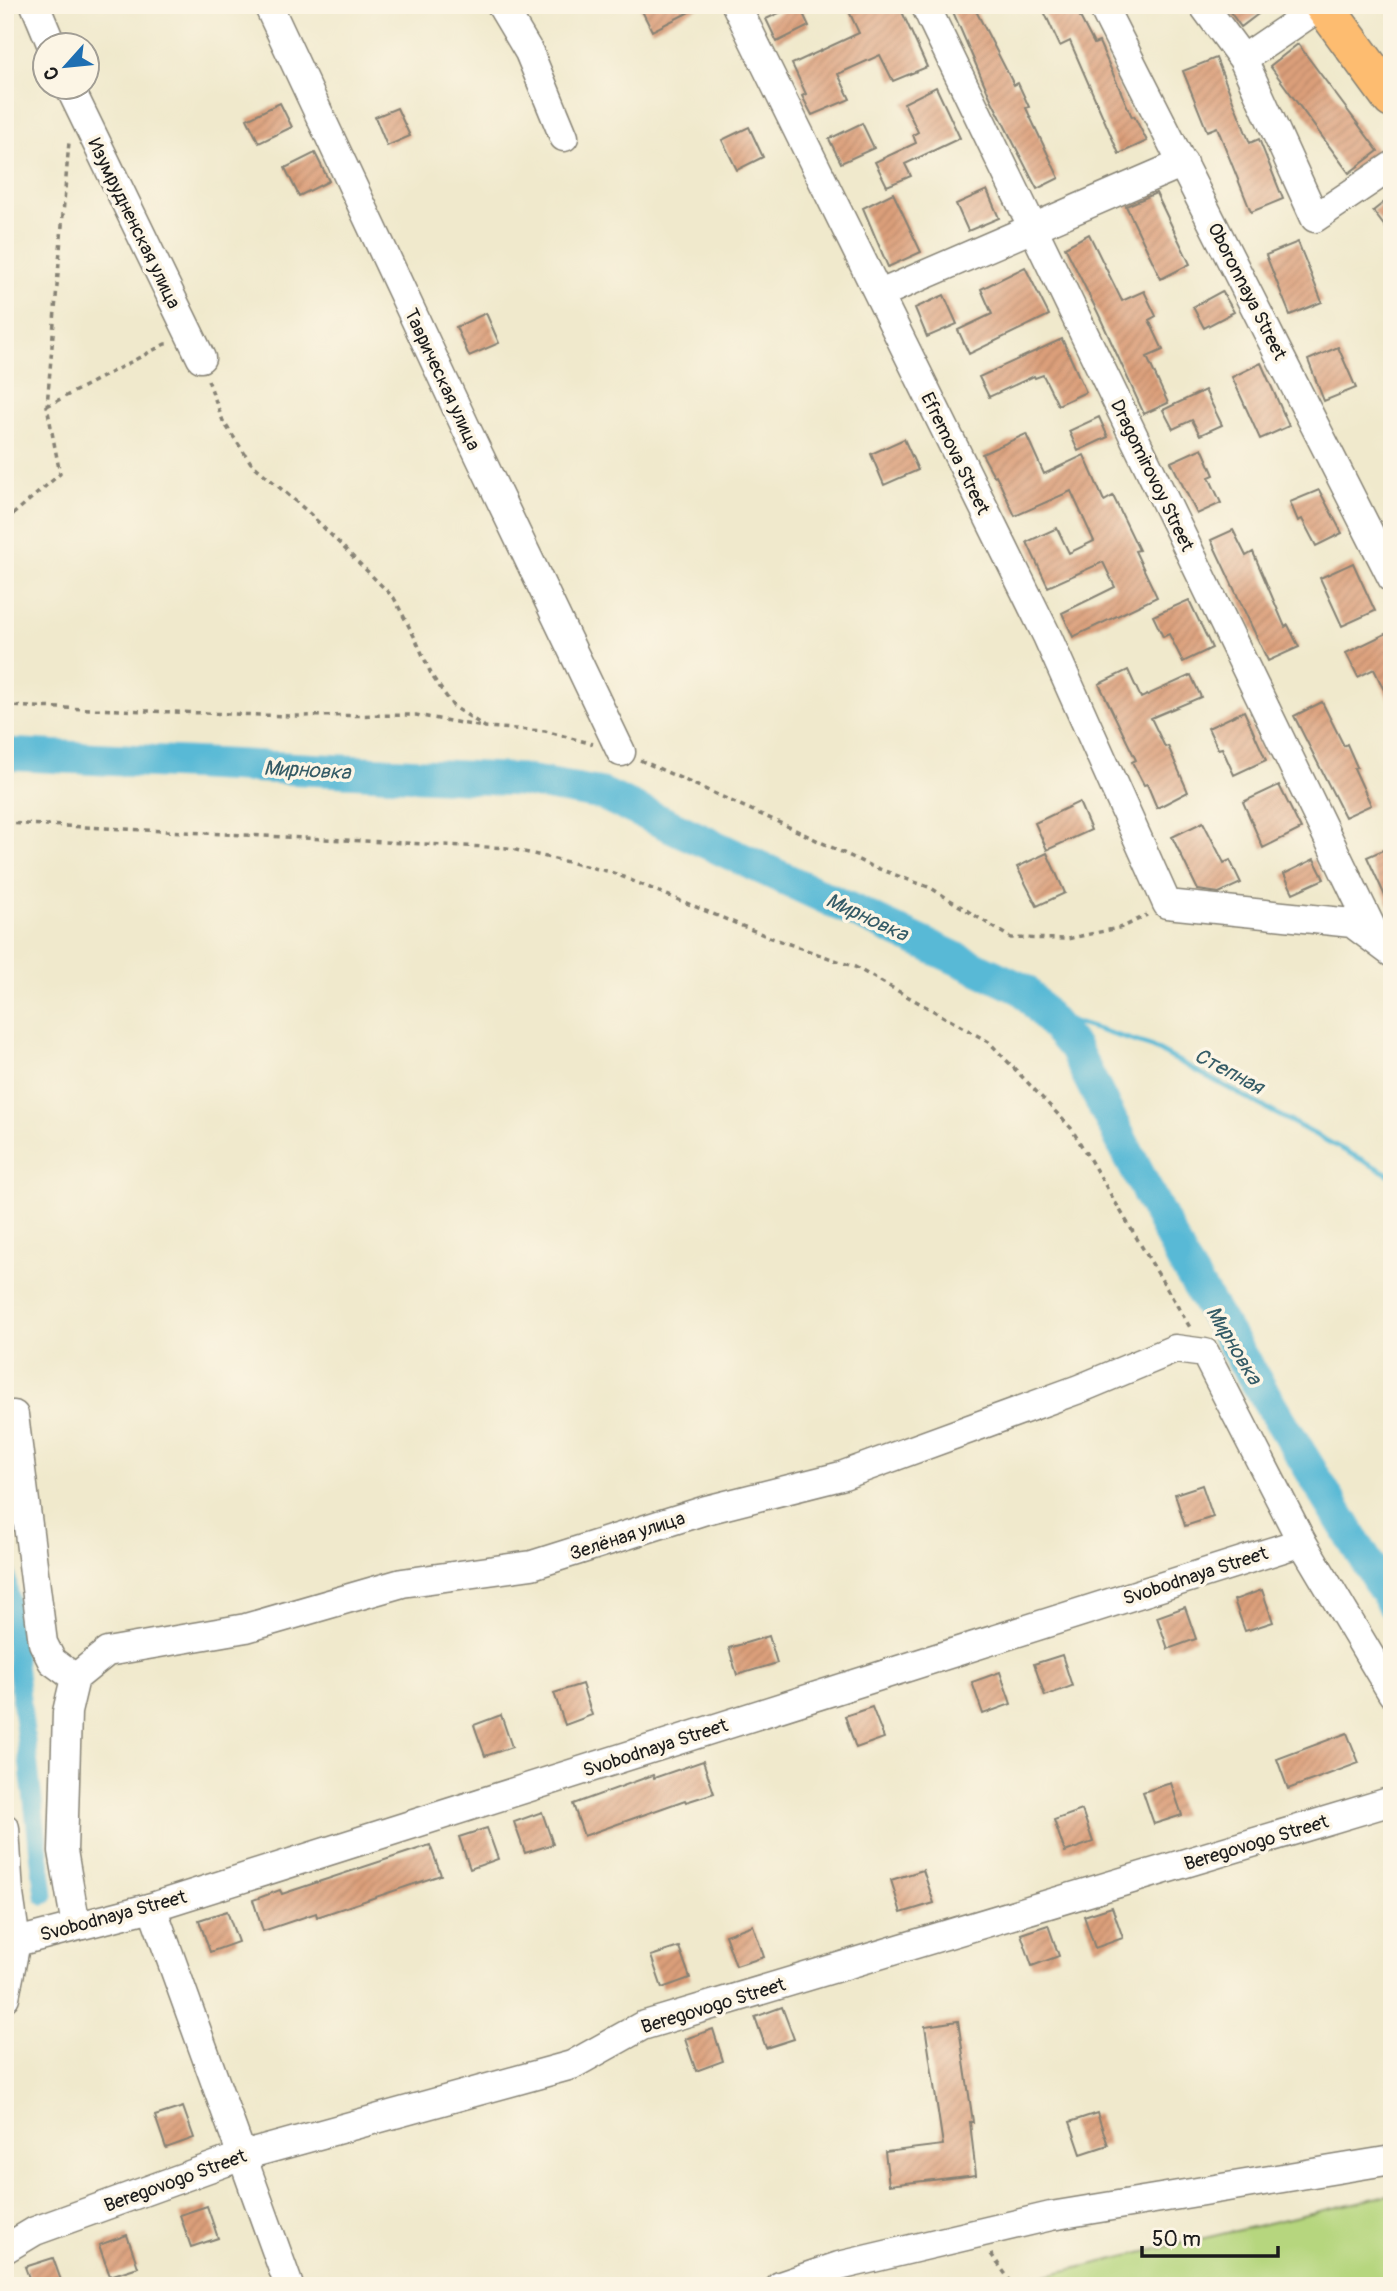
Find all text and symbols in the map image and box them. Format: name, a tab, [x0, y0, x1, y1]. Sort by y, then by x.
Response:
north arrow	[32, 32, 102, 102]
text: С	[38, 62, 65, 84]
street label: Изумрудненская улица	[82, 134, 186, 313]
street label: Oboronnaya Street	[1202, 219, 1292, 364]
street label: Таврическая улица	[399, 305, 486, 454]
street label: Efremova Street	[915, 388, 995, 519]
street label: Dragomirovoy Street	[1105, 396, 1199, 556]
water label: Мирновка	[263, 755, 352, 786]
water label: Мирновка	[822, 887, 913, 949]
water label: Степная	[1189, 1042, 1270, 1102]
water label: Мирновка	[1200, 1301, 1268, 1391]
street label: Зелёная улица	[567, 1506, 688, 1566]
street label: Svobodnaya Street	[1120, 1541, 1271, 1611]
street label: Svobodnaya Street	[580, 1713, 731, 1783]
street label: Beregovogo Street	[1181, 1809, 1332, 1876]
street label: Svobodnaya Street	[37, 1885, 190, 1947]
street label: Beregovogo Street	[638, 1972, 789, 2039]
street label: Beregovogo Street	[101, 2144, 250, 2218]
scale bar	[1142, 2214, 1278, 2258]
text: 50 m	[1152, 2226, 1201, 2253]

